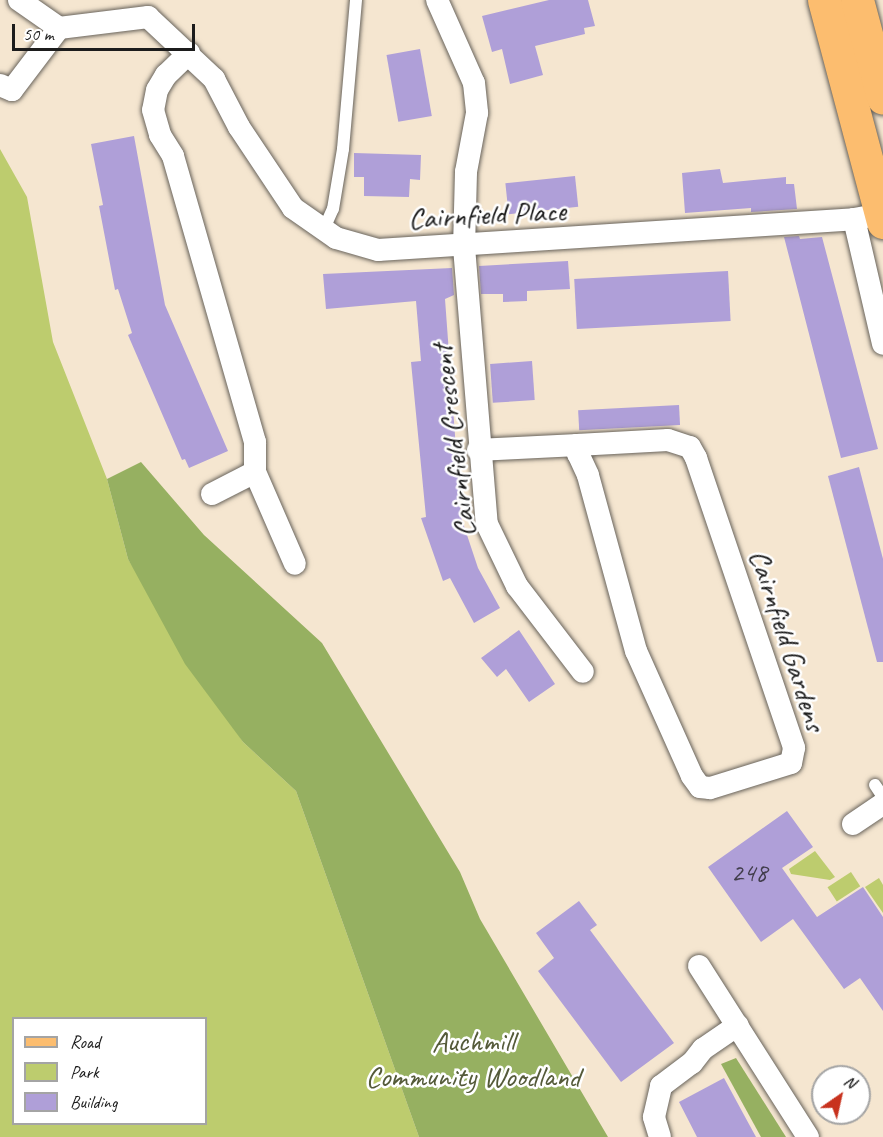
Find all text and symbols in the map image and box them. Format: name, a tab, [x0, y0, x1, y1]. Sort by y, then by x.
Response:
scale bar	[15, 12, 198, 50]
text: 50 m	[23, 23, 54, 45]
street label: Cairnfield Place	[407, 192, 567, 236]
street label: Cairnfield Crescent	[423, 342, 483, 540]
street label: Cairnfield Gardens	[742, 545, 834, 735]
house number: 248	[731, 857, 767, 889]
legend	[12, 1017, 207, 1125]
park label: Auchmill Community Woodland	[366, 1023, 580, 1094]
text: Road	[70, 1031, 100, 1053]
text: Park	[70, 1061, 99, 1083]
north arrow	[811, 1065, 871, 1125]
text: N	[840, 1071, 860, 1093]
text: Building	[70, 1091, 117, 1113]

